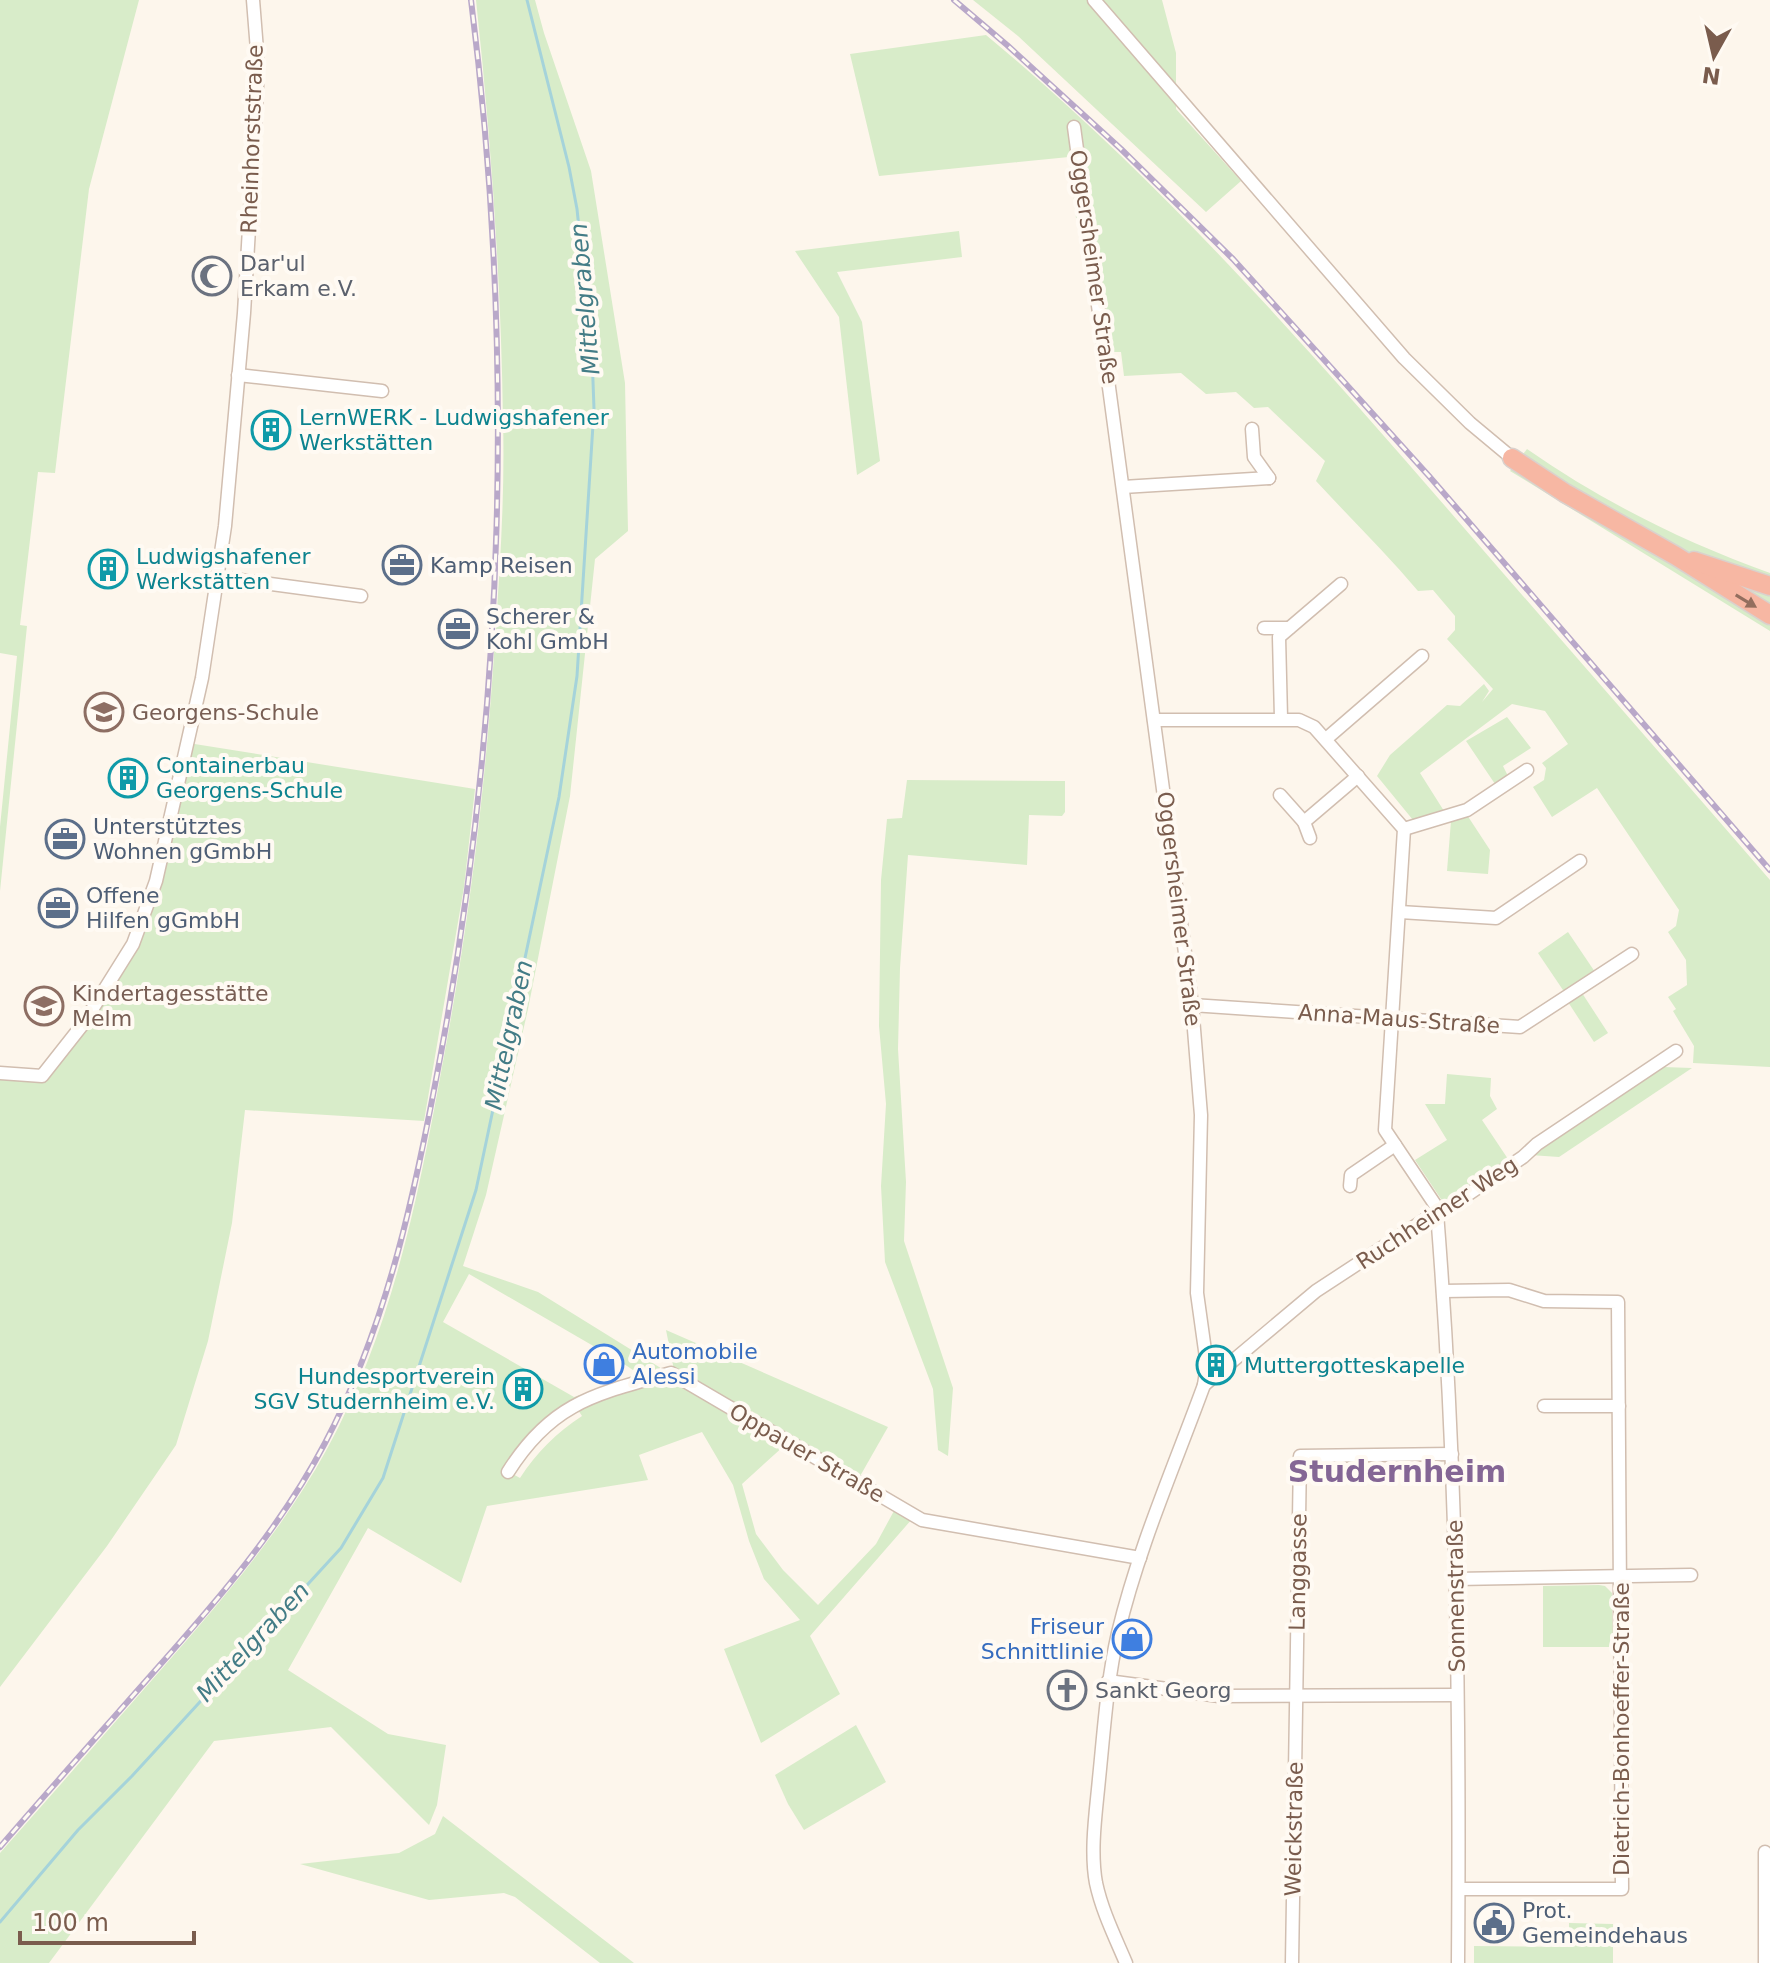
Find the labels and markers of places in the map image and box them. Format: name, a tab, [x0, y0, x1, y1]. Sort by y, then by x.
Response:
place label: Dar'ul Erkam e.V.	[240, 251, 357, 301]
mosque icon: Dar'ul Erkam e.V.	[191, 255, 233, 297]
place label: LernWERK - Ludwigshafener Werkstätten	[299, 405, 610, 455]
building icon: LernWERK - Ludwigshafener Werkstätten	[250, 409, 292, 451]
place label: Ludwigshafener Werkstätten	[136, 544, 311, 594]
office icon: Kamp Reisen	[381, 544, 423, 586]
building icon: Ludwigshafener Werkstätten	[87, 548, 129, 590]
place label: Kamp Reisen	[430, 553, 573, 578]
place label: Scherer & Kohl GmbH	[486, 604, 609, 654]
office icon: Scherer & Kohl GmbH	[437, 608, 479, 650]
school or university icon: Georgens-Schule	[83, 691, 125, 733]
place label: Georgens-Schule	[132, 700, 319, 725]
place label: Containerbau Georgens-Schule	[156, 753, 343, 803]
building icon: Containerbau Georgens-Schule	[107, 757, 149, 799]
place label: Unterstütztes Wohnen gGmbH	[93, 814, 272, 864]
office icon: Unterstütztes Wohnen gGmbH	[44, 818, 86, 860]
place label: Offene Hilfen gGmbH	[86, 883, 240, 933]
office icon: Offene Hilfen gGmbH	[37, 887, 79, 929]
place label: Kindertagesstätte Melm	[72, 981, 268, 1031]
school or university icon: Kindertagesstätte Melm	[23, 985, 65, 1027]
place label: Automobile Alessi	[632, 1339, 758, 1389]
shop icon: Automobile Alessi	[583, 1343, 625, 1385]
building icon: Muttergotteskapelle	[1195, 1344, 1237, 1386]
place label: Muttergotteskapelle	[1244, 1353, 1465, 1378]
place label: Hundesportverein SGV Studernheim e.V.	[254, 1364, 495, 1414]
building icon: Hundesportverein SGV Studernheim e.V.	[502, 1368, 544, 1410]
place label: Friseur Schnittlinie	[981, 1614, 1105, 1664]
shop icon: Friseur Schnittlinie	[1111, 1618, 1153, 1660]
church icon: Sankt Georg	[1046, 1669, 1088, 1711]
place label: Sankt Georg	[1095, 1678, 1231, 1703]
place label: Prot. Gemeindehaus	[1522, 1898, 1688, 1948]
public building icon: Prot. Gemeindehaus	[1473, 1902, 1515, 1944]

